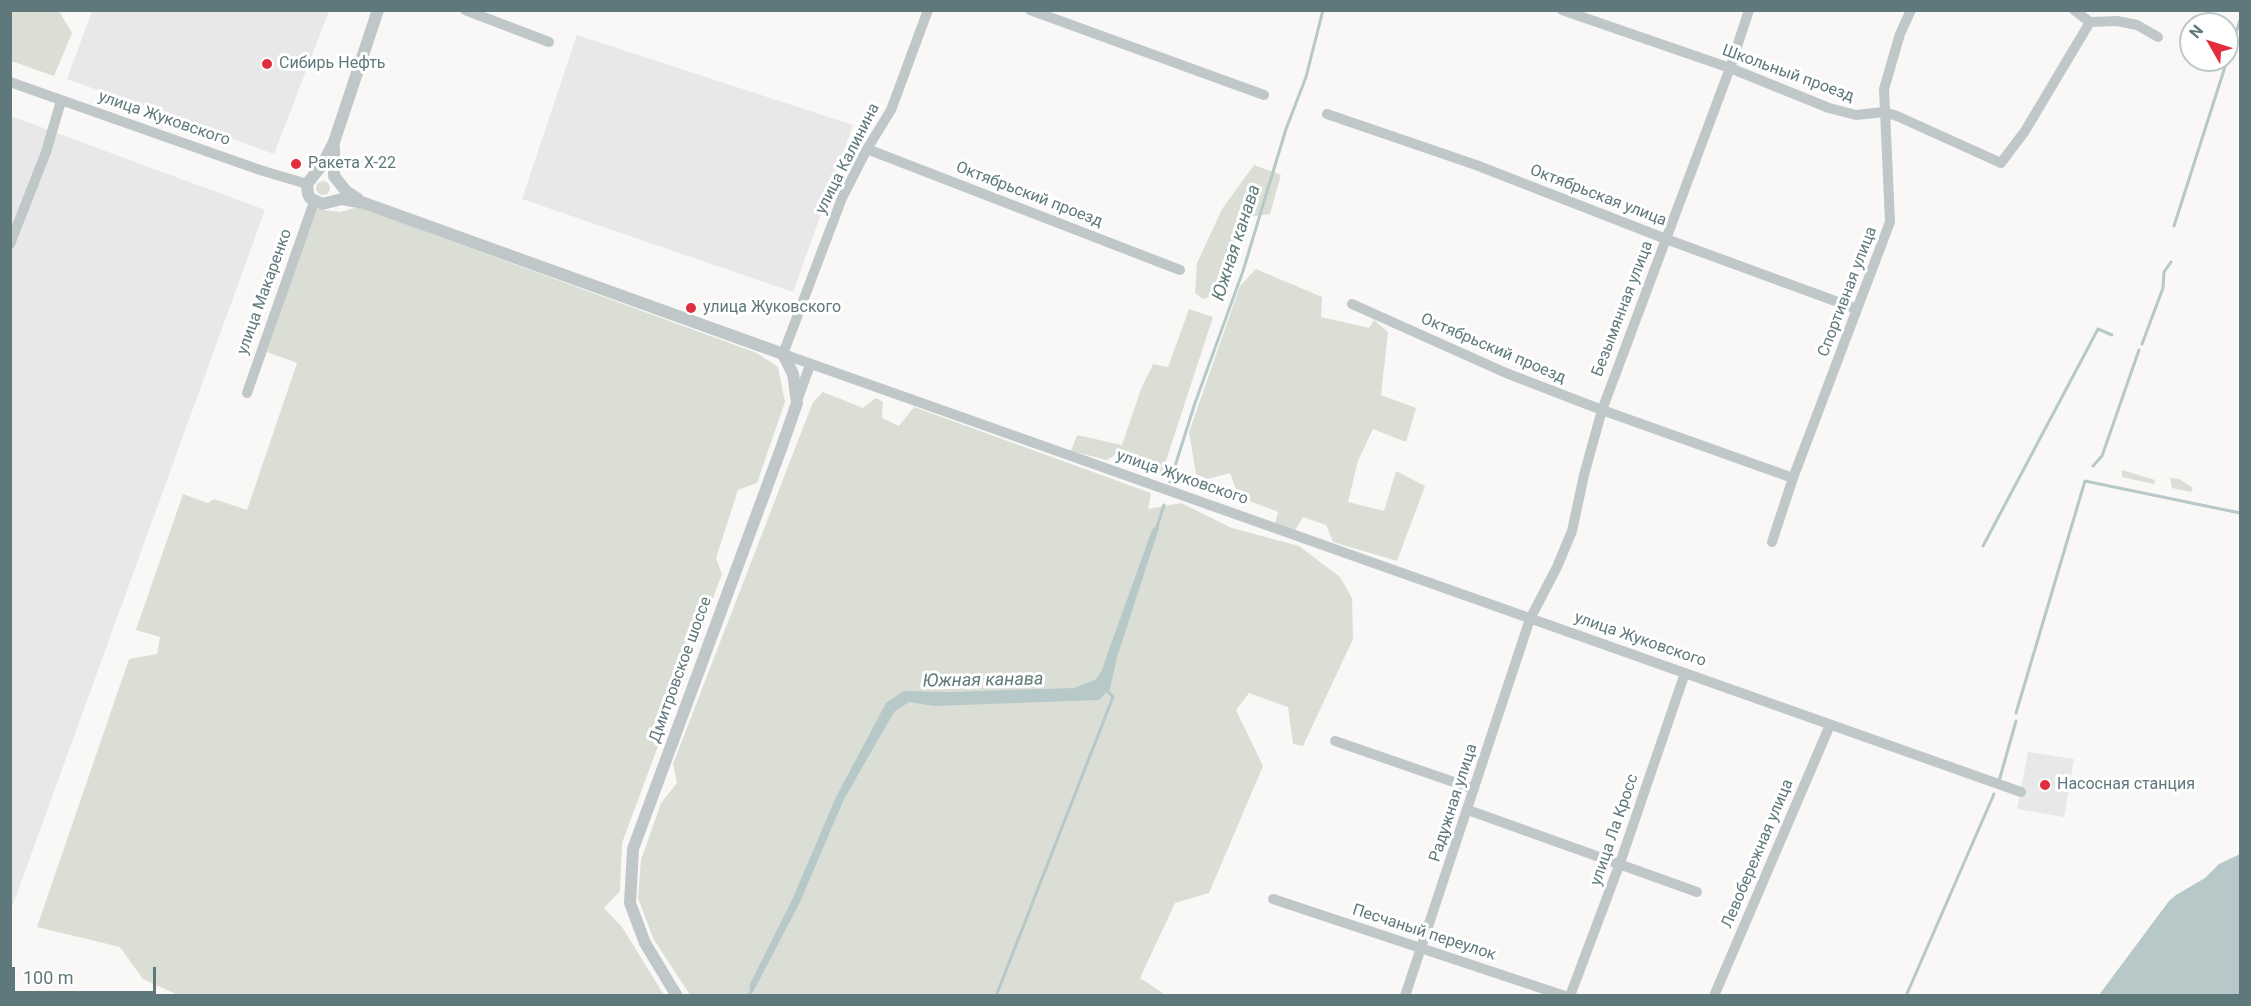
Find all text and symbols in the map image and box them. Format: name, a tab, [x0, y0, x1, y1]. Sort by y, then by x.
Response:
north arrow	[2179, 12, 2239, 72]
text: N	[2185, 21, 2207, 42]
street label: Школьный проезд	[1719, 41, 1857, 107]
place label: Сибирь Нефть	[279, 54, 386, 74]
marker: Сибирь Нефть	[260, 57, 274, 71]
street label: улица Жуковского	[96, 87, 232, 151]
street label: улица Калинина	[812, 100, 884, 218]
place label: Ракета Х-22	[308, 154, 396, 174]
marker: Ракета Х-22	[289, 157, 303, 171]
street label: Октябрьский проезд	[953, 158, 1105, 232]
street label: Октябрьская улица	[1527, 161, 1669, 231]
water label: Южная канава	[1208, 182, 1266, 304]
street label: Спортивная улица	[1814, 224, 1882, 360]
street label: улица Макаренко	[233, 227, 297, 357]
street label: Безымянная улица	[1588, 239, 1658, 379]
place label: улица Жуковского	[703, 298, 841, 318]
marker: улица Жуковского	[684, 301, 698, 315]
street label: Октябрьский проезд	[1418, 310, 1568, 388]
street label: улица Жуковского	[1114, 446, 1250, 510]
street label: Дмитровское шоссе	[646, 594, 716, 746]
street label: улица Жуковского	[1572, 608, 1708, 672]
water label: Южная канава	[922, 669, 1044, 693]
street label: Радужная улица	[1426, 742, 1482, 864]
street label: улица Ла Кросс	[1587, 772, 1643, 888]
place label: Насосная станция	[2057, 775, 2195, 795]
street label: Левобережная улица	[1718, 777, 1798, 931]
marker: Насосная станция	[2038, 778, 2052, 792]
street label: Песчаный переулок	[1350, 901, 1498, 965]
scale bar	[15, 955, 159, 993]
text: 100 m	[23, 967, 74, 988]

